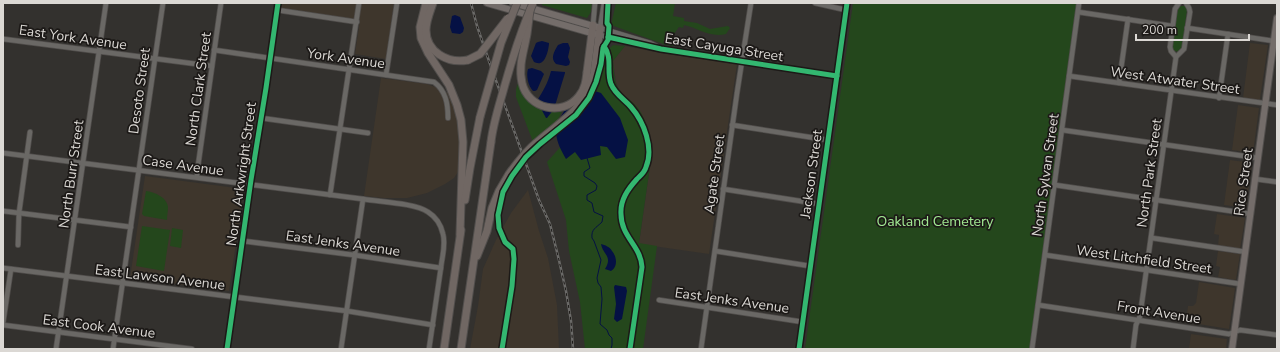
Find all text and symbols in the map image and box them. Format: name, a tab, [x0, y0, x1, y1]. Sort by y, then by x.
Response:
scale bar	[1136, 16, 1249, 42]
street label: East York Avenue	[18, 21, 128, 54]
text: 200 m	[1142, 22, 1177, 38]
street label: East Cayuga Street	[663, 29, 785, 66]
street label: North Clark Street	[181, 31, 216, 147]
street label: York Avenue	[305, 44, 386, 73]
street label: Desoto Street	[124, 47, 155, 135]
street label: West Atwater Street	[1109, 62, 1241, 99]
street label: North Arkwright Street	[222, 101, 261, 247]
street label: North Sylvan Street	[1027, 112, 1064, 238]
street label: North Park Street	[1132, 117, 1167, 229]
street label: North Burr Street	[54, 119, 89, 229]
street label: Jackson Street	[796, 128, 827, 221]
street label: Agate Street	[700, 133, 729, 215]
street label: Rice Street	[1229, 147, 1258, 217]
street label: Case Avenue	[141, 150, 225, 181]
park label: Oakland Cemetery	[876, 212, 994, 231]
street label: East Jenks Avenue	[284, 226, 401, 261]
street label: West Litchfield Street	[1075, 241, 1213, 278]
street label: East Lawson Avenue	[94, 260, 226, 295]
street label: East Jenks Avenue	[673, 283, 790, 318]
street label: Front Avenue	[1116, 297, 1202, 328]
street label: East Cook Avenue	[42, 310, 156, 343]

